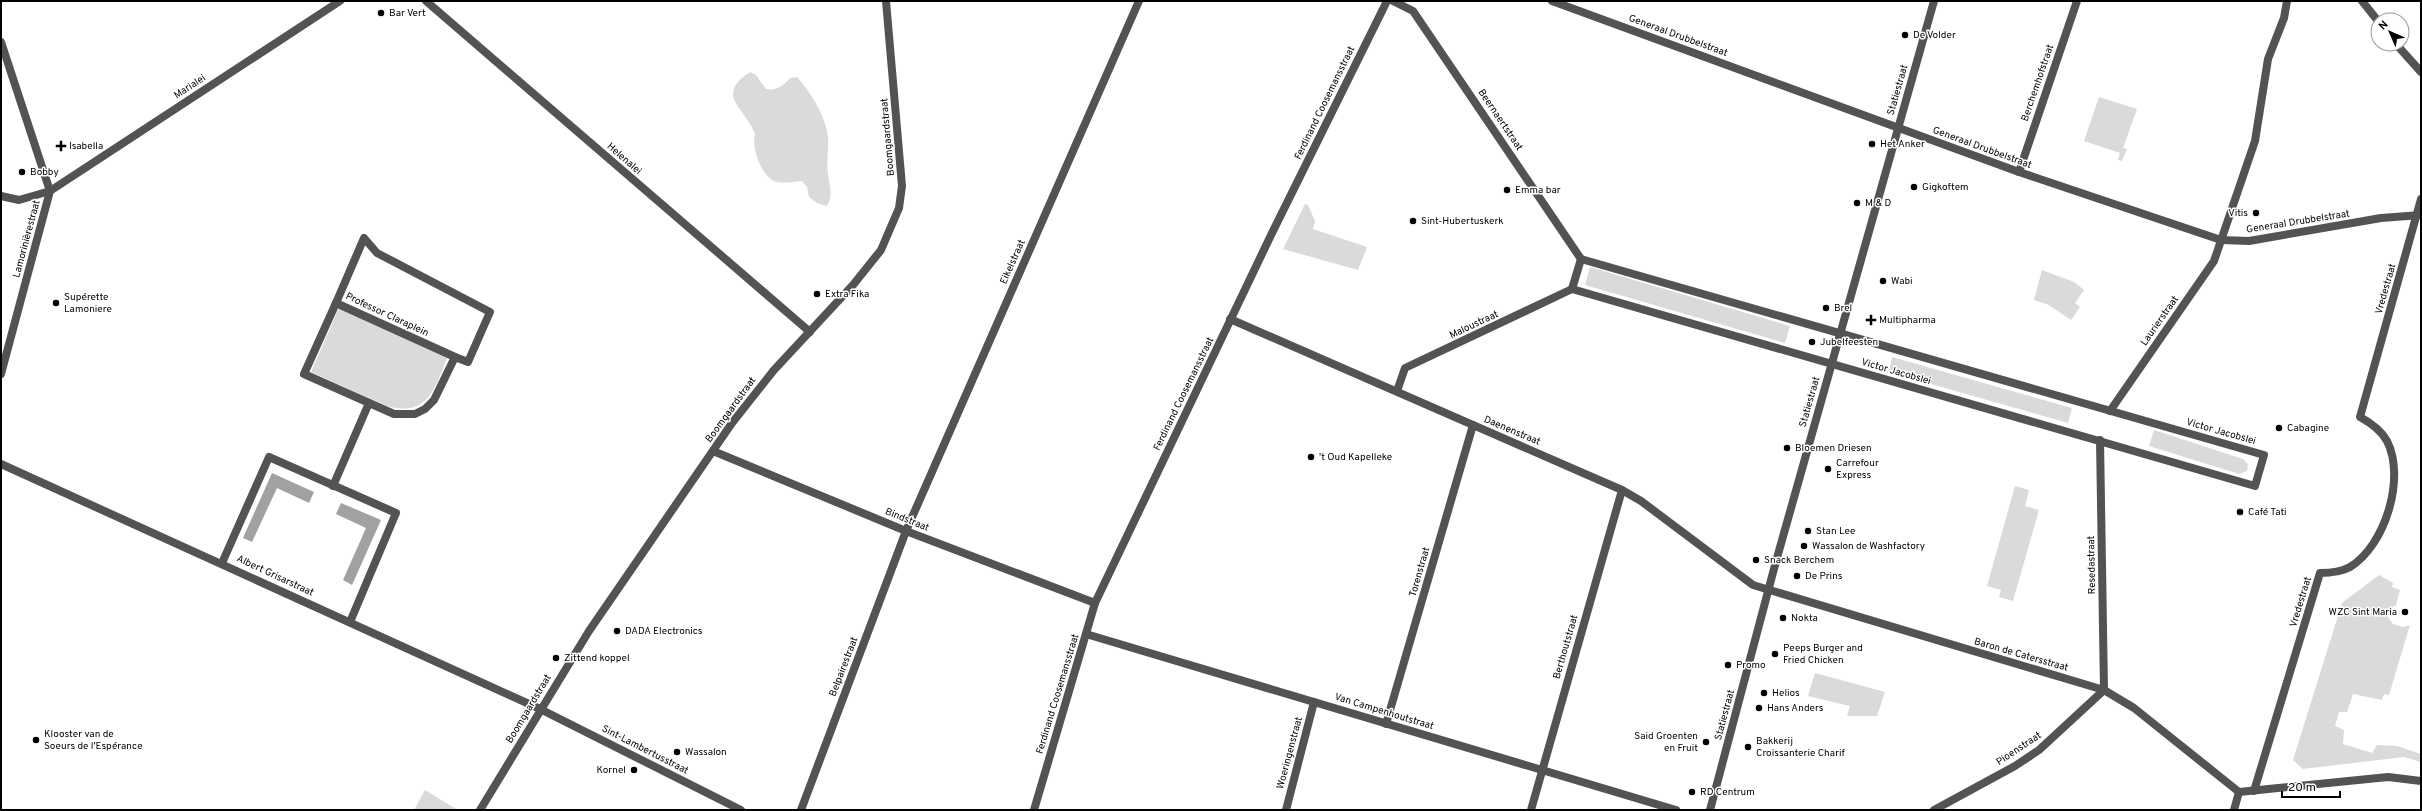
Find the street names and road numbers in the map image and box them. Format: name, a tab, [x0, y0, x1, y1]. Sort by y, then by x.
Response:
street label: Generaal Drubbelstraat	[1627, 12, 1729, 60]
street label: Berchemhofstraat	[2019, 43, 2057, 123]
street label: Ferdinand Coosemansstraat	[1292, 44, 1358, 162]
street label: Statiestraat	[1885, 63, 1911, 117]
street label: Marialei	[172, 72, 208, 102]
street label: Beernaertstraat	[1475, 87, 1526, 154]
street label: Boomgaardstraat	[878, 97, 898, 176]
street label: Generaal Drubbelstraat	[1931, 124, 2033, 172]
street label: Helenalei	[604, 140, 644, 178]
street label: Lamorinièrestraat	[10, 199, 44, 279]
street label: Generaal Drubbelstraat	[2245, 207, 2351, 237]
street label: Eikelstraat	[997, 238, 1029, 286]
street label: Vredestraat	[2373, 262, 2399, 316]
street label: Professor Claraplein	[343, 290, 431, 340]
street label: Laurierstraat	[2138, 293, 2182, 349]
street label: Maloustraat	[1447, 308, 1501, 342]
street label: Ferdinand Coosemansstraat	[1151, 335, 1217, 453]
street label: Victor Jacobslei	[1860, 356, 1932, 388]
street label: Boomgaardstraat	[703, 374, 759, 445]
street label: Statiestraat	[1797, 375, 1823, 429]
street label: Daenenstraat	[1482, 413, 1542, 449]
street label: Victor Jacobslei	[2185, 416, 2257, 448]
street label: Bindstraat	[883, 505, 931, 535]
street label: Resedastraat	[2085, 535, 2099, 594]
street label: Torenstraat	[1407, 545, 1433, 598]
street label: Albert Grisarstraat	[234, 552, 316, 600]
street label: Vredestraat	[2287, 575, 2315, 629]
street label: Berthoutstraat	[1551, 613, 1581, 681]
street label: Ferdinand Coosemansstraat	[1034, 632, 1083, 756]
street label: Belpairestraat	[827, 635, 861, 699]
street label: Baron de Catersstraat	[1972, 635, 2070, 675]
street label: Boomgaardstraat	[503, 672, 555, 746]
street label: Statiestraat	[1712, 688, 1738, 742]
street label: Van Campenhoutstraat	[1333, 691, 1435, 733]
street label: Woeringenstraat	[1274, 715, 1306, 790]
street label: Sint-Lambertusstraat	[599, 722, 691, 778]
street label: Pioenstraat	[1994, 729, 2044, 769]

